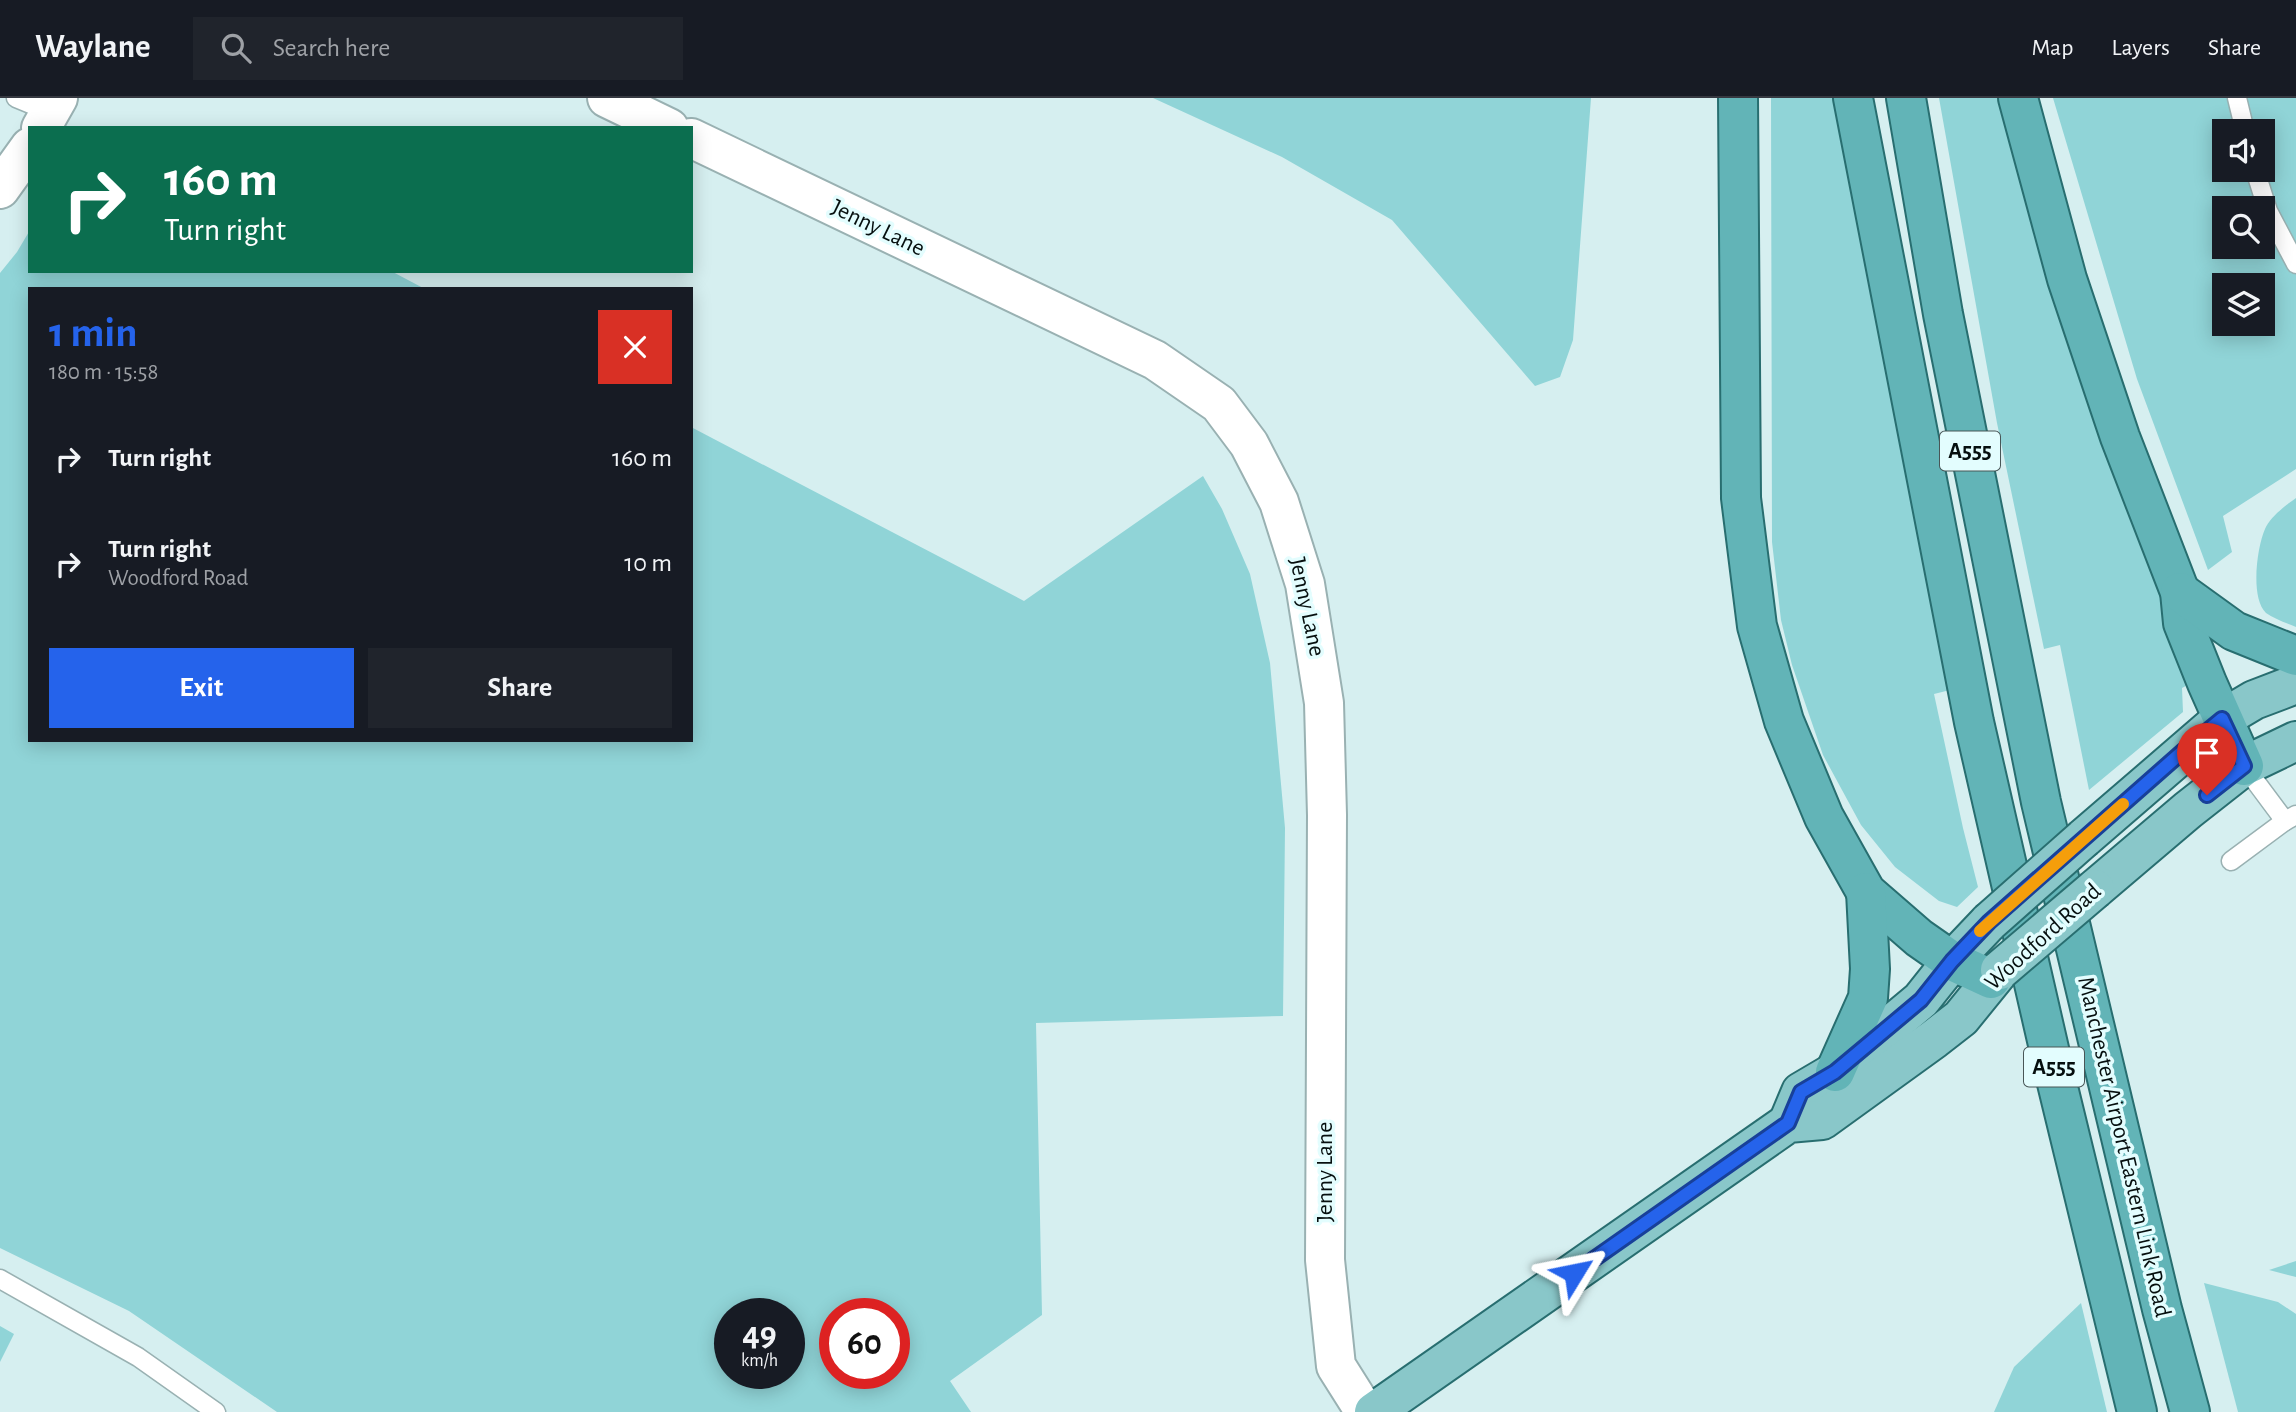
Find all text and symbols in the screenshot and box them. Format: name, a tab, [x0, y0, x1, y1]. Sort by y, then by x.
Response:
search box	[193, 17, 683, 80]
icon: search	[217, 29, 255, 67]
text: Waylane	[35, 31, 151, 64]
text: Search here	[273, 35, 390, 61]
text: Map	[2031, 36, 2073, 60]
text: Layers	[2111, 36, 2170, 60]
text: Share	[2208, 36, 2261, 60]
map controls	[2212, 119, 2275, 336]
button: sound	[2212, 119, 2275, 182]
icon: right	[49, 154, 140, 245]
text: 160 m	[164, 156, 278, 205]
street label: Jenny Lane	[828, 195, 928, 261]
button: search	[2212, 196, 2275, 259]
text: Turn right	[164, 214, 286, 246]
button: layers	[2212, 273, 2275, 336]
button: close	[598, 310, 672, 384]
text: 1 min	[49, 312, 138, 354]
text: 180 m · 15:58	[49, 361, 158, 384]
road number: A555	[1940, 432, 2000, 470]
icon: right	[49, 440, 87, 478]
text: Turn right	[108, 445, 211, 471]
text: 160 m	[612, 445, 672, 471]
text: Turn right	[108, 536, 211, 562]
icon: right	[49, 545, 87, 583]
text: 10 m	[624, 550, 672, 576]
street label: Jenny Lane	[1285, 555, 1329, 659]
text: Woodford Road	[108, 567, 249, 590]
button: Exit	[49, 648, 354, 728]
button: Share	[368, 648, 672, 728]
pin	[2177, 723, 2237, 795]
icon: arrive	[2188, 734, 2226, 772]
street label: Woodford Road	[1980, 879, 2106, 995]
street label: Manchester Airport Eastern Link Road	[2073, 974, 2175, 1320]
road number: A555	[2024, 1048, 2084, 1086]
street label: Jenny Lane	[1313, 1122, 1337, 1222]
position arrow	[1537, 1236, 1611, 1310]
speed limit sign: 60	[819, 1298, 910, 1389]
text: 49	[742, 1317, 777, 1352]
text: km/h	[741, 1352, 778, 1370]

